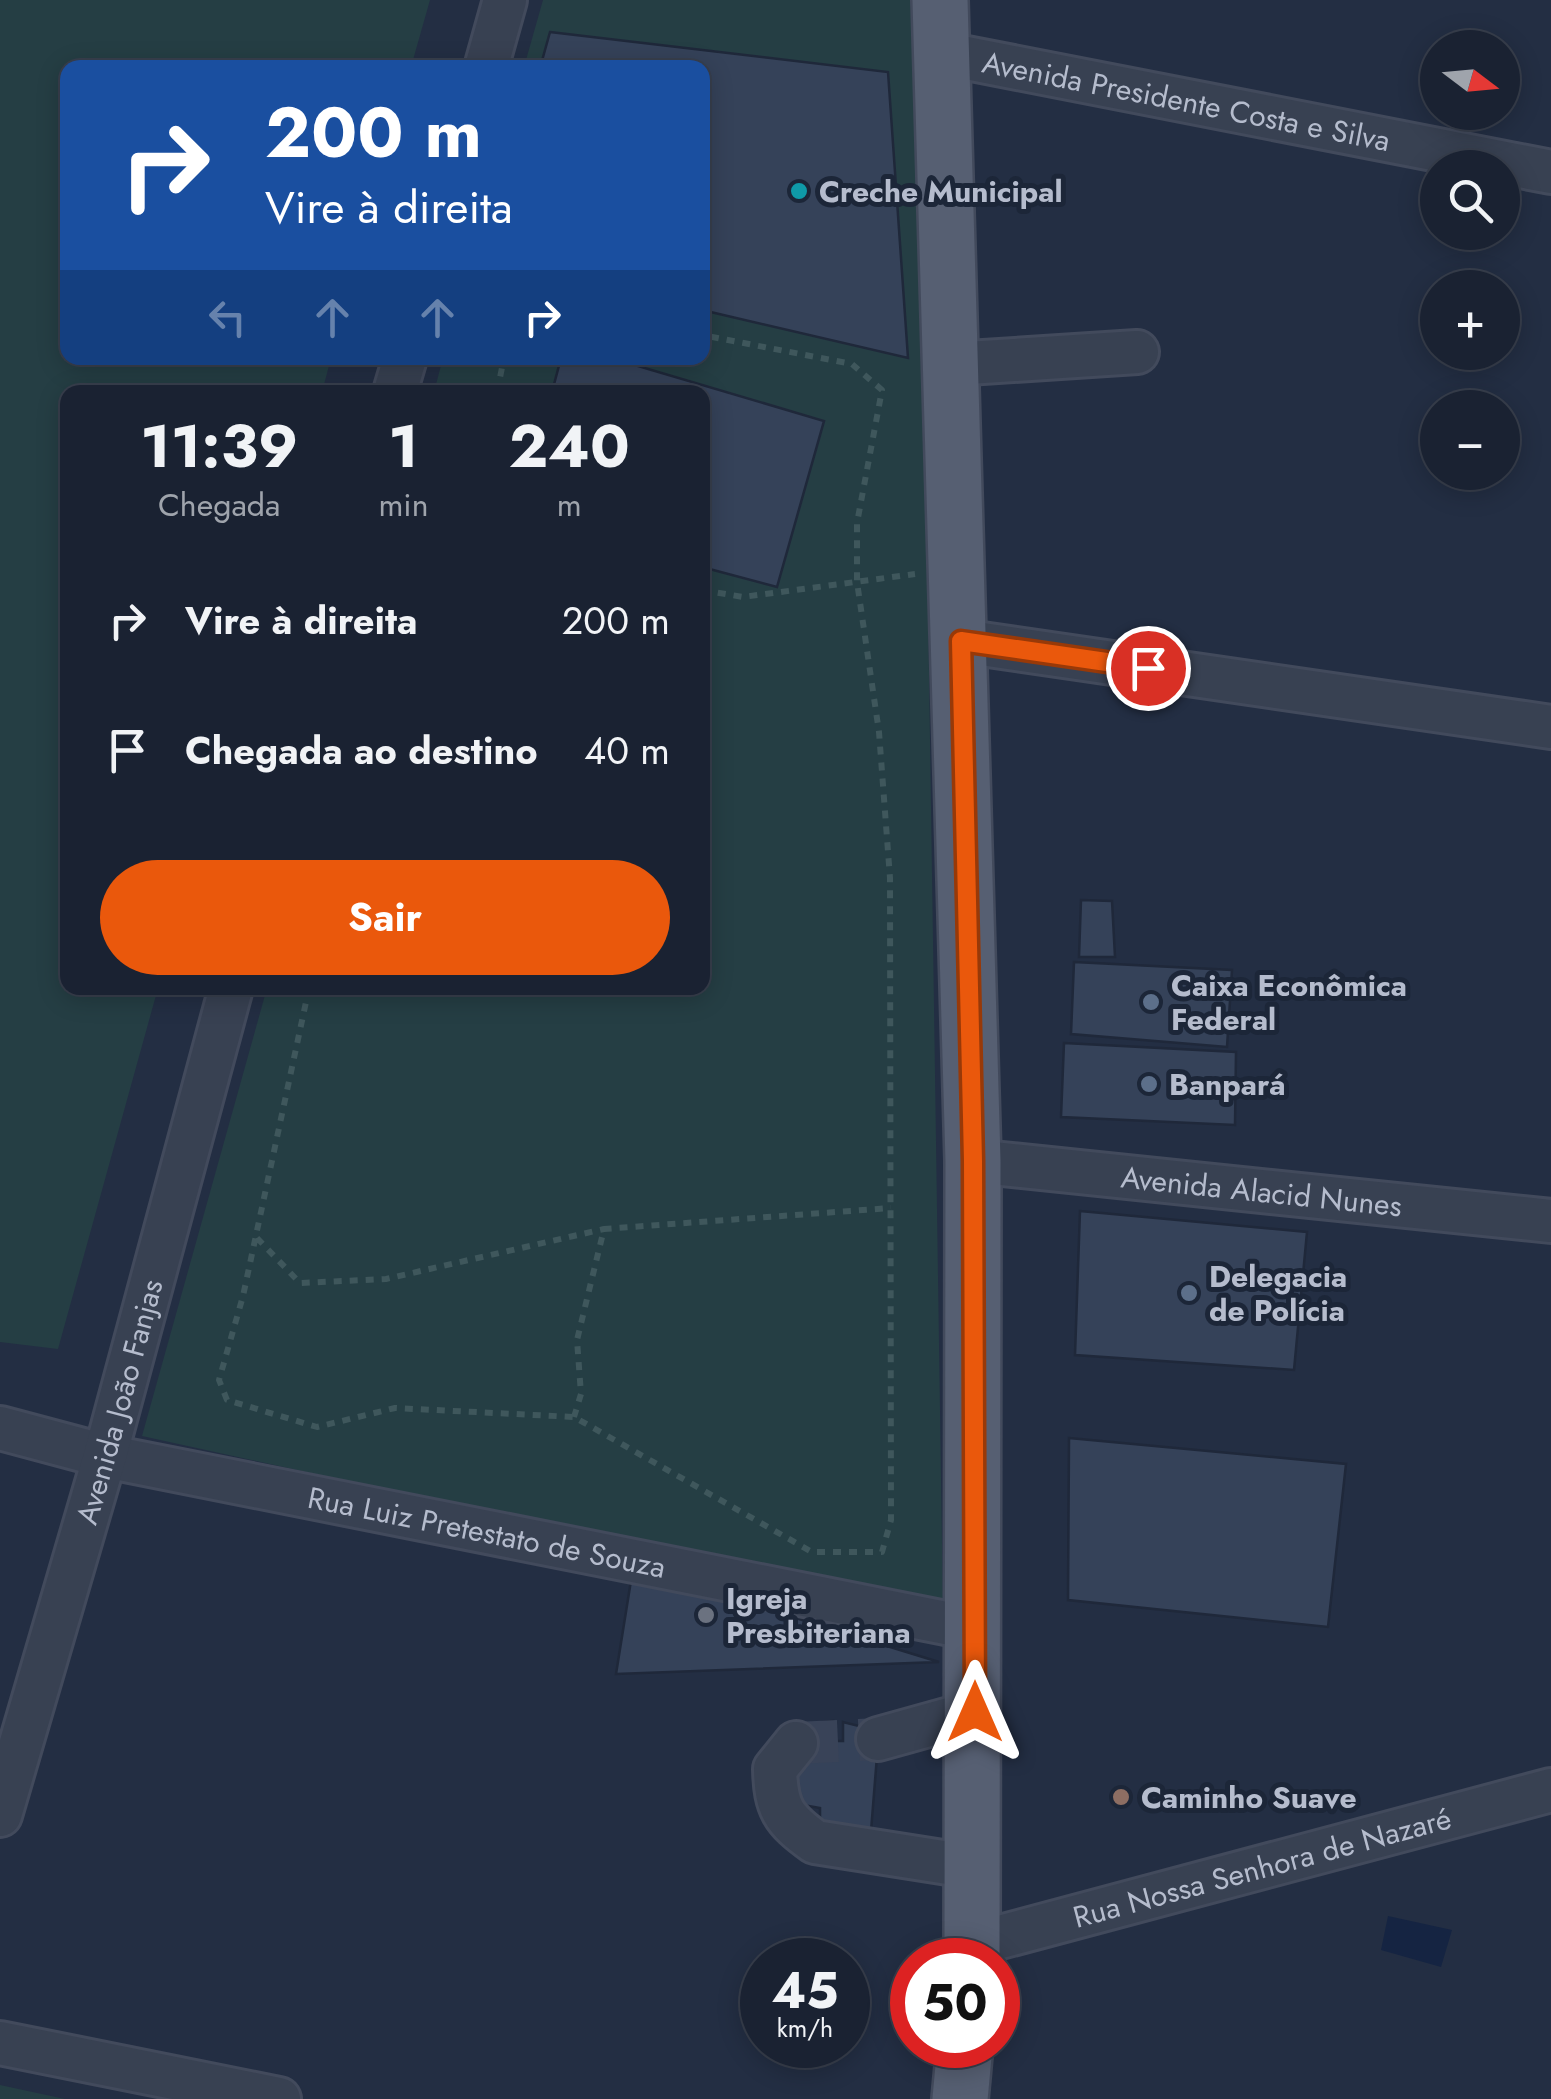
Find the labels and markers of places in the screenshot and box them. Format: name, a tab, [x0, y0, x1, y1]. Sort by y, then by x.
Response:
place label: Creche Municipal	[819, 170, 1063, 213]
marker: Creche Municipal	[788, 180, 810, 202]
pin	[1106, 626, 1191, 711]
place label: Caixa Econômica Federal	[1171, 964, 1407, 1041]
marker: Caixa Econômica Federal	[1140, 991, 1162, 1013]
place label: Banpará	[1169, 1063, 1286, 1106]
marker: Banpará	[1138, 1073, 1160, 1095]
place label: Delegacia de Polícia	[1209, 1255, 1347, 1332]
marker: Delegacia de Polícia	[1178, 1282, 1200, 1304]
place label: Igreja Presbiteriana	[726, 1577, 911, 1654]
marker: Igreja Presbiteriana	[695, 1604, 717, 1626]
place label: Caminho Suave	[1141, 1776, 1357, 1819]
marker: Caminho Suave	[1110, 1786, 1132, 1808]

